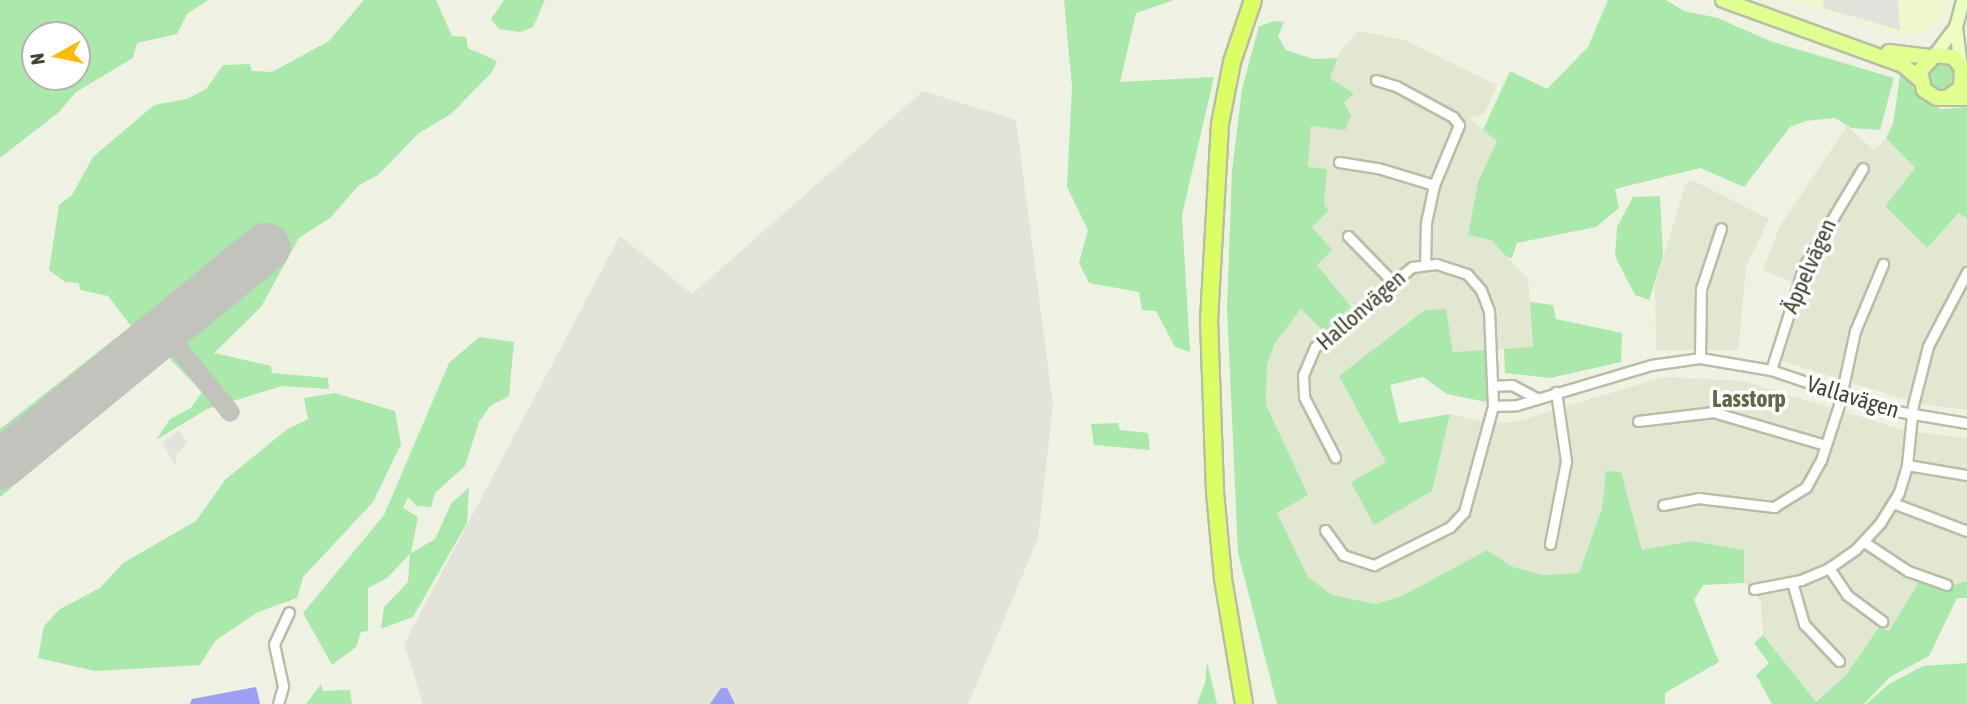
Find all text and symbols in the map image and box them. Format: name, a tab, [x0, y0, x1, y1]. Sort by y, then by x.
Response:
north arrow	[21, 21, 91, 91]
text: N	[25, 52, 49, 66]
street label: Äppelvägen	[1776, 215, 1842, 317]
street label: Hallonvägen	[1311, 264, 1411, 356]
street label: Vallavägen	[1803, 370, 1903, 424]
district label: Lasstorp	[1712, 385, 1786, 413]

